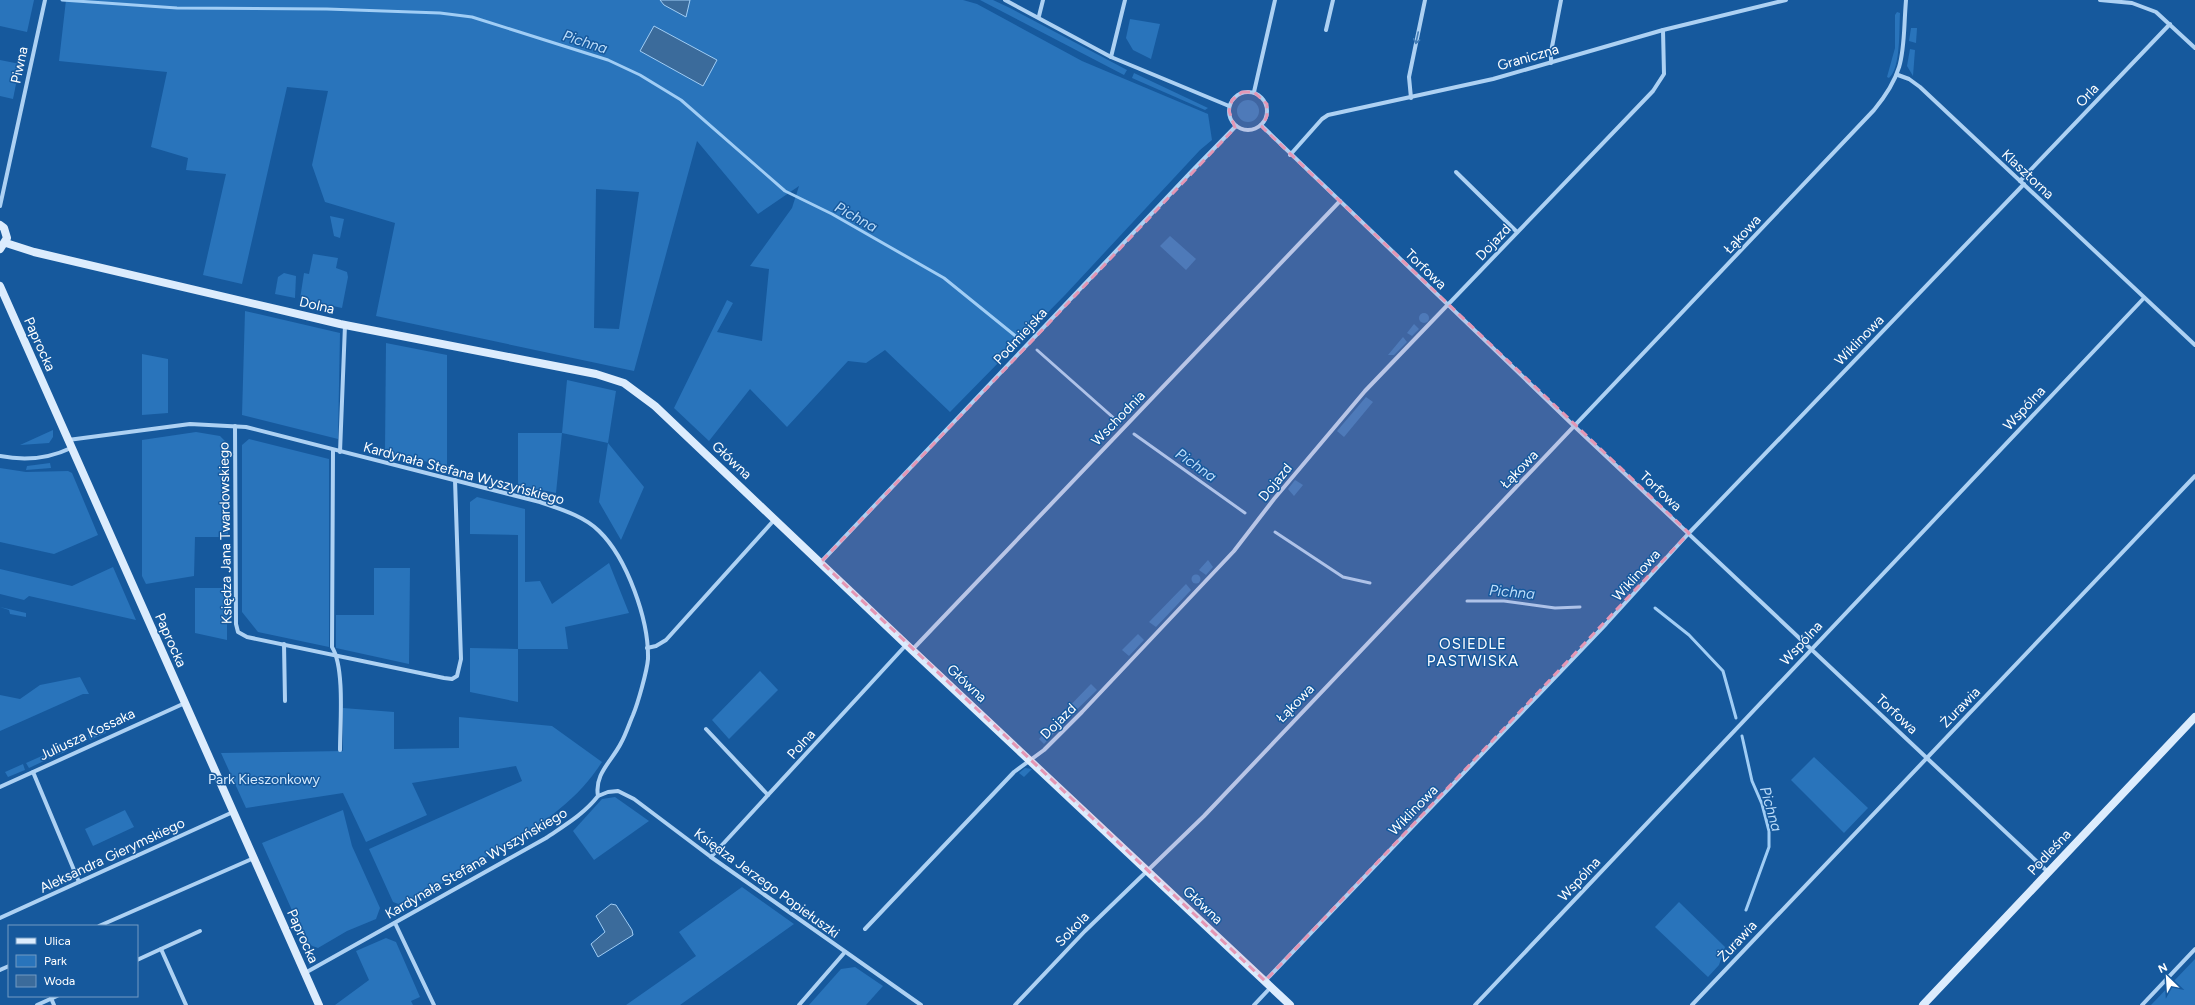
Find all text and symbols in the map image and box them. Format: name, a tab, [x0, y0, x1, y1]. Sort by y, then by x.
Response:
water label: Pichna	[560, 26, 610, 58]
one-way arrow	[1413, 31, 1421, 44]
street label: Graniczna	[1496, 41, 1561, 74]
street label: Piwna	[7, 45, 32, 85]
street label: Orla	[2072, 80, 2102, 111]
street label: Klasztorna	[1998, 146, 2057, 203]
water label: Pichna	[832, 198, 881, 236]
street label: Łąkowa	[1720, 211, 1765, 257]
street label: Dojazd	[1472, 221, 1515, 264]
street label: Torfowa	[1402, 246, 1450, 293]
street label: Dolna	[298, 293, 336, 318]
street label: Podmiejska	[990, 305, 1051, 368]
street label: Wiklinowa	[1831, 312, 1888, 369]
street label: Paprocka	[20, 314, 59, 374]
street label: Wspólna	[2000, 383, 2049, 434]
street label: Wschodnia	[1088, 387, 1149, 449]
street label: Kardynała Stefana Wyszyńskiego	[361, 438, 566, 509]
street label: Główna	[708, 438, 755, 483]
street label: Księdza Jana Twardowskiego	[215, 442, 236, 624]
water label: Pichna	[1172, 444, 1220, 486]
street label: Łąkowa	[1497, 447, 1542, 492]
street label: Dojazd	[1255, 460, 1296, 505]
street label: Torfowa	[1636, 468, 1685, 515]
street label: Wiklinowa	[1609, 546, 1664, 605]
water label: Pichna	[1488, 581, 1536, 603]
street label: Paprocka	[151, 610, 190, 670]
street label: Wspólna	[1777, 618, 1826, 669]
district label: OSIEDLE PASTWISKA	[1427, 635, 1519, 670]
street label: Główna	[943, 661, 990, 706]
street label: Łąkowa	[1273, 681, 1318, 726]
street label: Żurawia	[1937, 683, 1984, 731]
street label: Torfowa	[1872, 691, 1921, 738]
street label: Dojazd	[1037, 700, 1080, 743]
street label: Juliusza Kossaka	[37, 705, 138, 764]
street label: Polna	[784, 726, 819, 763]
park label: Park Kieszonkowy	[208, 771, 321, 788]
street label: Wiklinowa	[1385, 782, 1442, 839]
water label: Pichna	[1756, 784, 1786, 834]
street label: Kardynała Stefana Wyszyńskiego	[382, 804, 570, 923]
street label: Aleksandra Gierymskiego	[37, 814, 187, 897]
street label: Księdza Jerzego Popiełuszki	[691, 825, 843, 942]
street label: Podleśna	[2024, 826, 2075, 879]
street label: Wspólna	[1555, 854, 1604, 905]
street label: Główna	[1179, 883, 1226, 928]
street label: Paprocka	[283, 906, 322, 966]
street label: Sokola	[1052, 908, 1093, 950]
street label: Żurawia	[1714, 917, 1761, 965]
legend	[8, 925, 138, 997]
text: Ulica	[44, 934, 71, 948]
text: Park	[44, 954, 67, 968]
north arrow	[2147, 957, 2187, 997]
text: N	[2156, 961, 2170, 976]
text: Woda	[44, 974, 75, 988]

